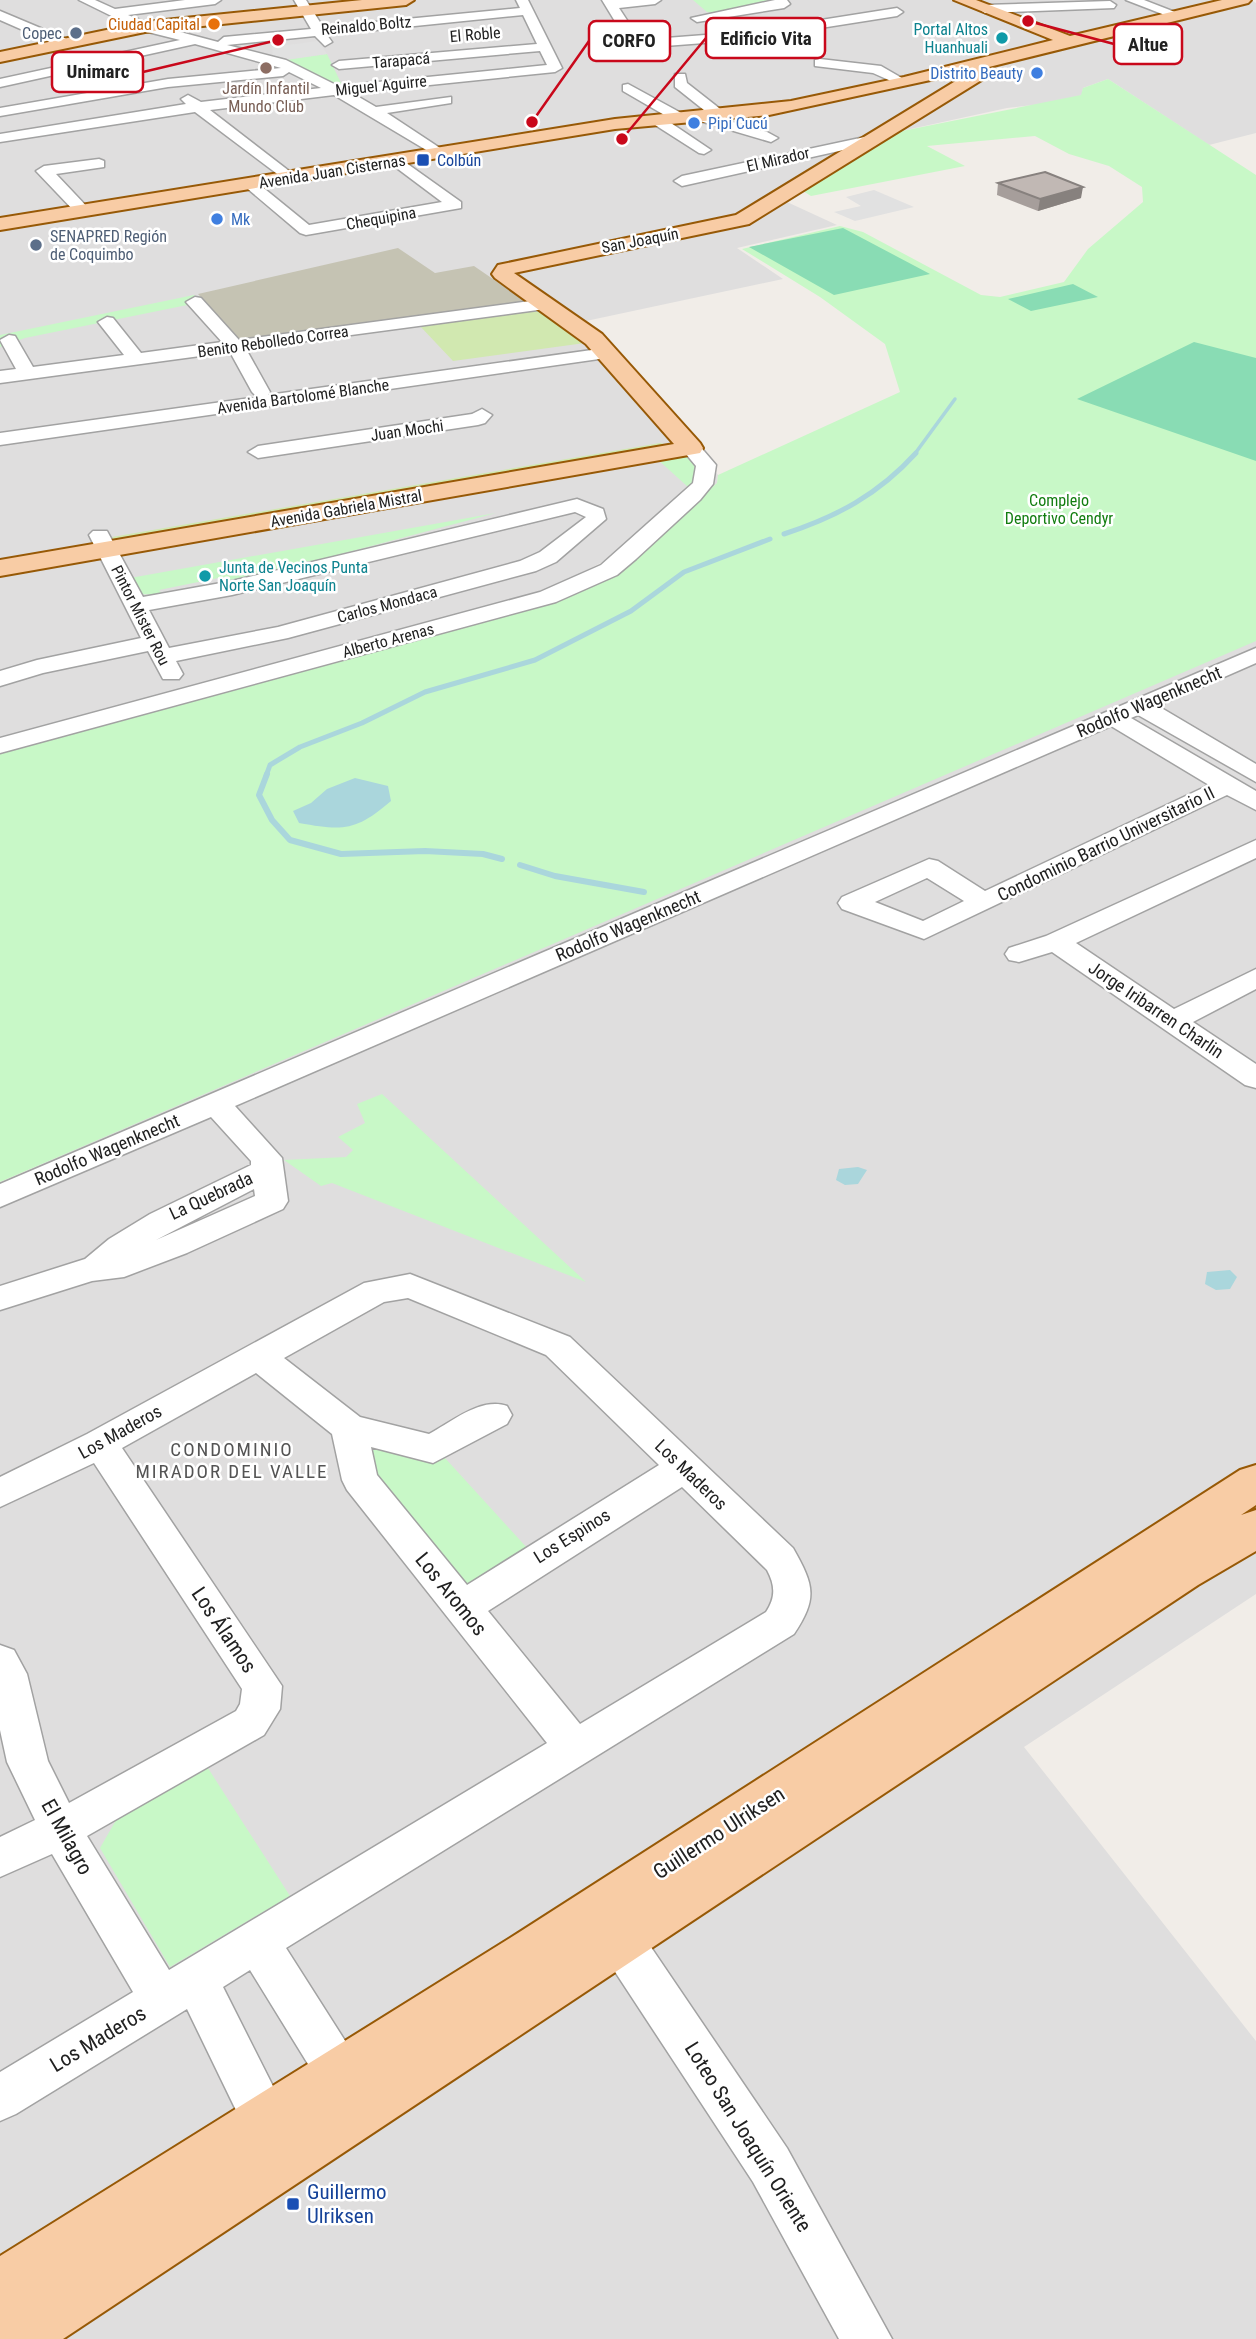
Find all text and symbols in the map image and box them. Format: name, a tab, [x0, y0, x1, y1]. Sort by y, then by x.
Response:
street label: Reinaldo Boltz	[320, 12, 412, 39]
place label: Ciudad Capital	[108, 15, 200, 34]
marker: Ciudad Capital	[206, 16, 222, 32]
callout: Edificio Vita	[706, 18, 825, 58]
place label: Portal Altos Huanhuali	[913, 20, 988, 57]
callout: CORFO	[589, 21, 670, 61]
street label: El Roble	[449, 23, 501, 46]
place label: Copec	[22, 24, 62, 43]
callout: Altue	[1114, 24, 1182, 64]
marker: Copec	[68, 25, 84, 41]
text: Edificio Vita	[720, 27, 812, 50]
text: CORFO	[602, 29, 656, 52]
marker: Portal Altos Huanhuali	[994, 30, 1010, 46]
text: Altue	[1128, 33, 1168, 56]
street label: Tarapacá	[371, 49, 431, 72]
callout: Unimarc	[52, 52, 143, 92]
text: Unimarc	[67, 60, 130, 83]
marker: Jardín Infantil Mundo Club	[258, 60, 274, 76]
place label: Distrito Beauty	[930, 64, 1023, 83]
marker: Distrito Beauty	[1029, 65, 1045, 81]
street label: Miguel Aguirre	[334, 71, 428, 100]
place label: Jardín Infantil Mundo Club	[222, 79, 310, 116]
place label: Pipi Cucú	[708, 114, 768, 133]
marker: Pipi Cucú	[686, 115, 702, 131]
street label: El Mirador	[745, 143, 812, 176]
street label: Avenida Juan Cisternas	[257, 151, 407, 192]
place label: Colbún	[437, 151, 481, 170]
marker: Colbún	[415, 152, 431, 168]
street label: Chequipina	[345, 203, 418, 234]
place label: Mk	[231, 210, 251, 229]
marker: Mk	[209, 211, 225, 227]
street label: San Joaquín	[600, 224, 680, 257]
place label: SENAPRED Región de Coquimbo	[50, 227, 167, 264]
marker: SENAPRED Región de Coquimbo	[28, 237, 44, 253]
street label: Benito Rebolledo Correa	[196, 321, 350, 361]
street label: Avenida Bartolomé Blanche	[216, 375, 390, 418]
street label: Juan Mochi	[369, 416, 445, 445]
street label: Avenida Gabriela Mistral	[269, 486, 423, 531]
park label: Complejo Deportivo Cendyr	[1005, 491, 1113, 528]
place label: Junta de Vecinos Punta Norte San Joaquín	[219, 558, 368, 595]
street label: Pintor Mister Rou	[107, 562, 174, 668]
marker: Junta de Vecinos Punta Norte San Joaquín	[197, 568, 213, 584]
street label: Carlos Mondaca	[335, 582, 439, 627]
street label: Alberto Arenas	[340, 619, 436, 662]
street label: Rodolfo Wagenknecht	[1073, 662, 1224, 742]
street label: Condominio Barrio Universitario II	[994, 782, 1218, 905]
street label: Rodolfo Wagenknecht	[552, 886, 703, 966]
street label: Jorge Iribarren Charlin	[1085, 957, 1228, 1063]
street label: Rodolfo Wagenknecht	[31, 1110, 182, 1190]
street label: La Quebrada	[166, 1167, 256, 1224]
street label: Los Maderos	[74, 1400, 165, 1463]
street label: Los Maderos	[651, 1435, 732, 1514]
district label: CONDOMINIO MIRADOR DEL VALLE	[136, 1438, 328, 1483]
street label: Los Espinos	[530, 1504, 614, 1567]
street label: Los Aromos	[410, 1548, 492, 1640]
street label: Los Álamos	[187, 1583, 261, 1677]
street label: Guillermo Ulriksen	[649, 1782, 789, 1884]
street label: El Milagro	[36, 1795, 98, 1879]
street label: Los Maderos	[46, 2001, 150, 2077]
street label: Loteo San Joaquín Oriente	[680, 2038, 816, 2236]
place label: Guillermo Ulriksen	[307, 2180, 387, 2228]
marker: Guillermo Ulriksen	[285, 2196, 301, 2212]

